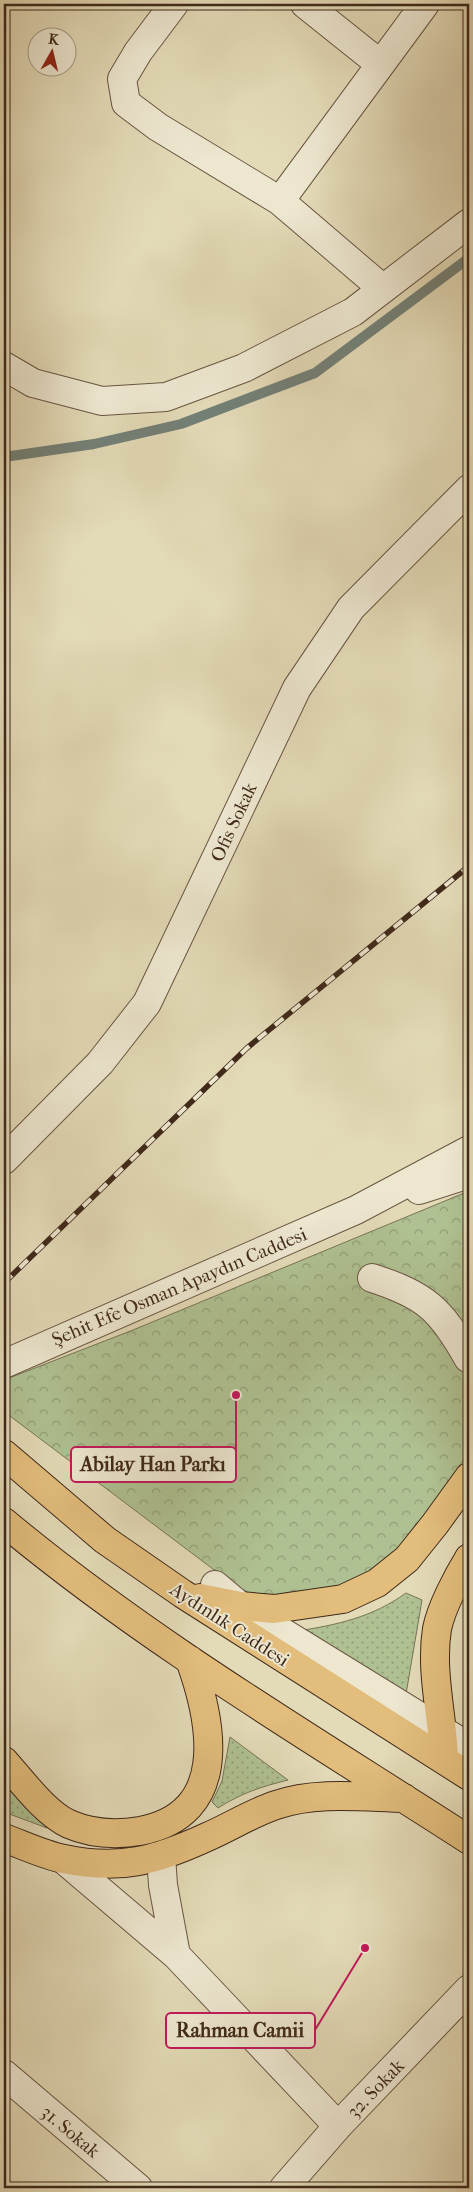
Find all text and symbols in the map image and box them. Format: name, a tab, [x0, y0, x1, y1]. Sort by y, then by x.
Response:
north arrow	[28, 28, 78, 78]
text: K	[48, 30, 61, 49]
street label: Ofis Sokak	[206, 779, 262, 865]
street label: Şehit Efe Osman Apaydın Caddesi	[49, 1223, 311, 1351]
callout: Abilay Han Parkı	[71, 1447, 236, 1482]
text: Abilay Han Parkı	[78, 1453, 227, 1476]
street label: Aydınlık Caddesi	[165, 1578, 293, 1672]
callout: Rahman Camii	[166, 2013, 315, 2048]
text: Rahman Camii	[176, 2019, 305, 2042]
street label: 32. Sokak	[342, 2055, 409, 2123]
street label: 31. Sokak	[36, 2101, 104, 2163]

